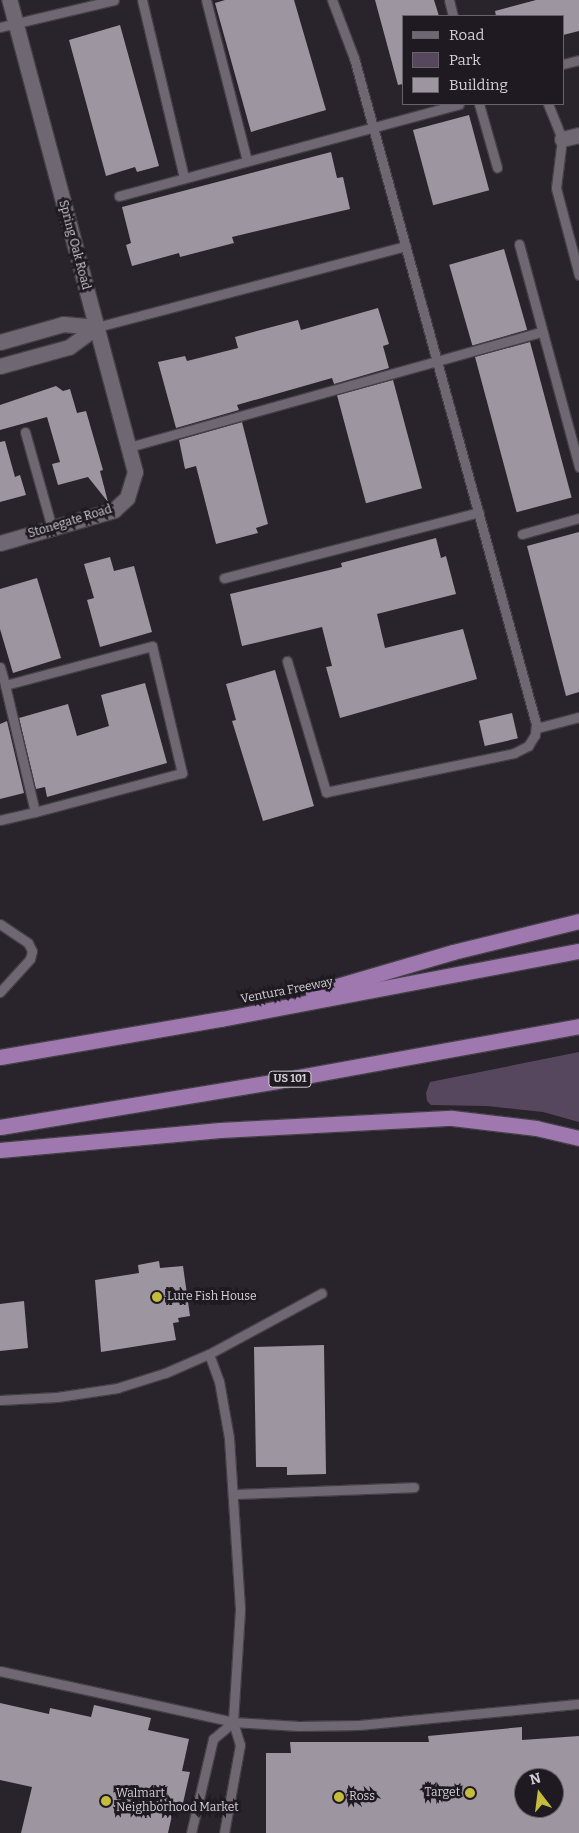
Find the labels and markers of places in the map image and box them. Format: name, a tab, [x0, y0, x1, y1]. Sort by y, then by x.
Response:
place label: Lure Fish House	[167, 1290, 257, 1304]
marker: Lure Fish House	[151, 1291, 163, 1303]
place label: Target	[425, 1786, 460, 1800]
place label: Walmart Neighborhood Market	[116, 1787, 239, 1815]
marker: Target	[464, 1787, 476, 1799]
place label: Ross	[349, 1790, 375, 1804]
marker: Ross	[333, 1791, 345, 1803]
marker: Walmart Neighborhood Market	[100, 1795, 112, 1807]

